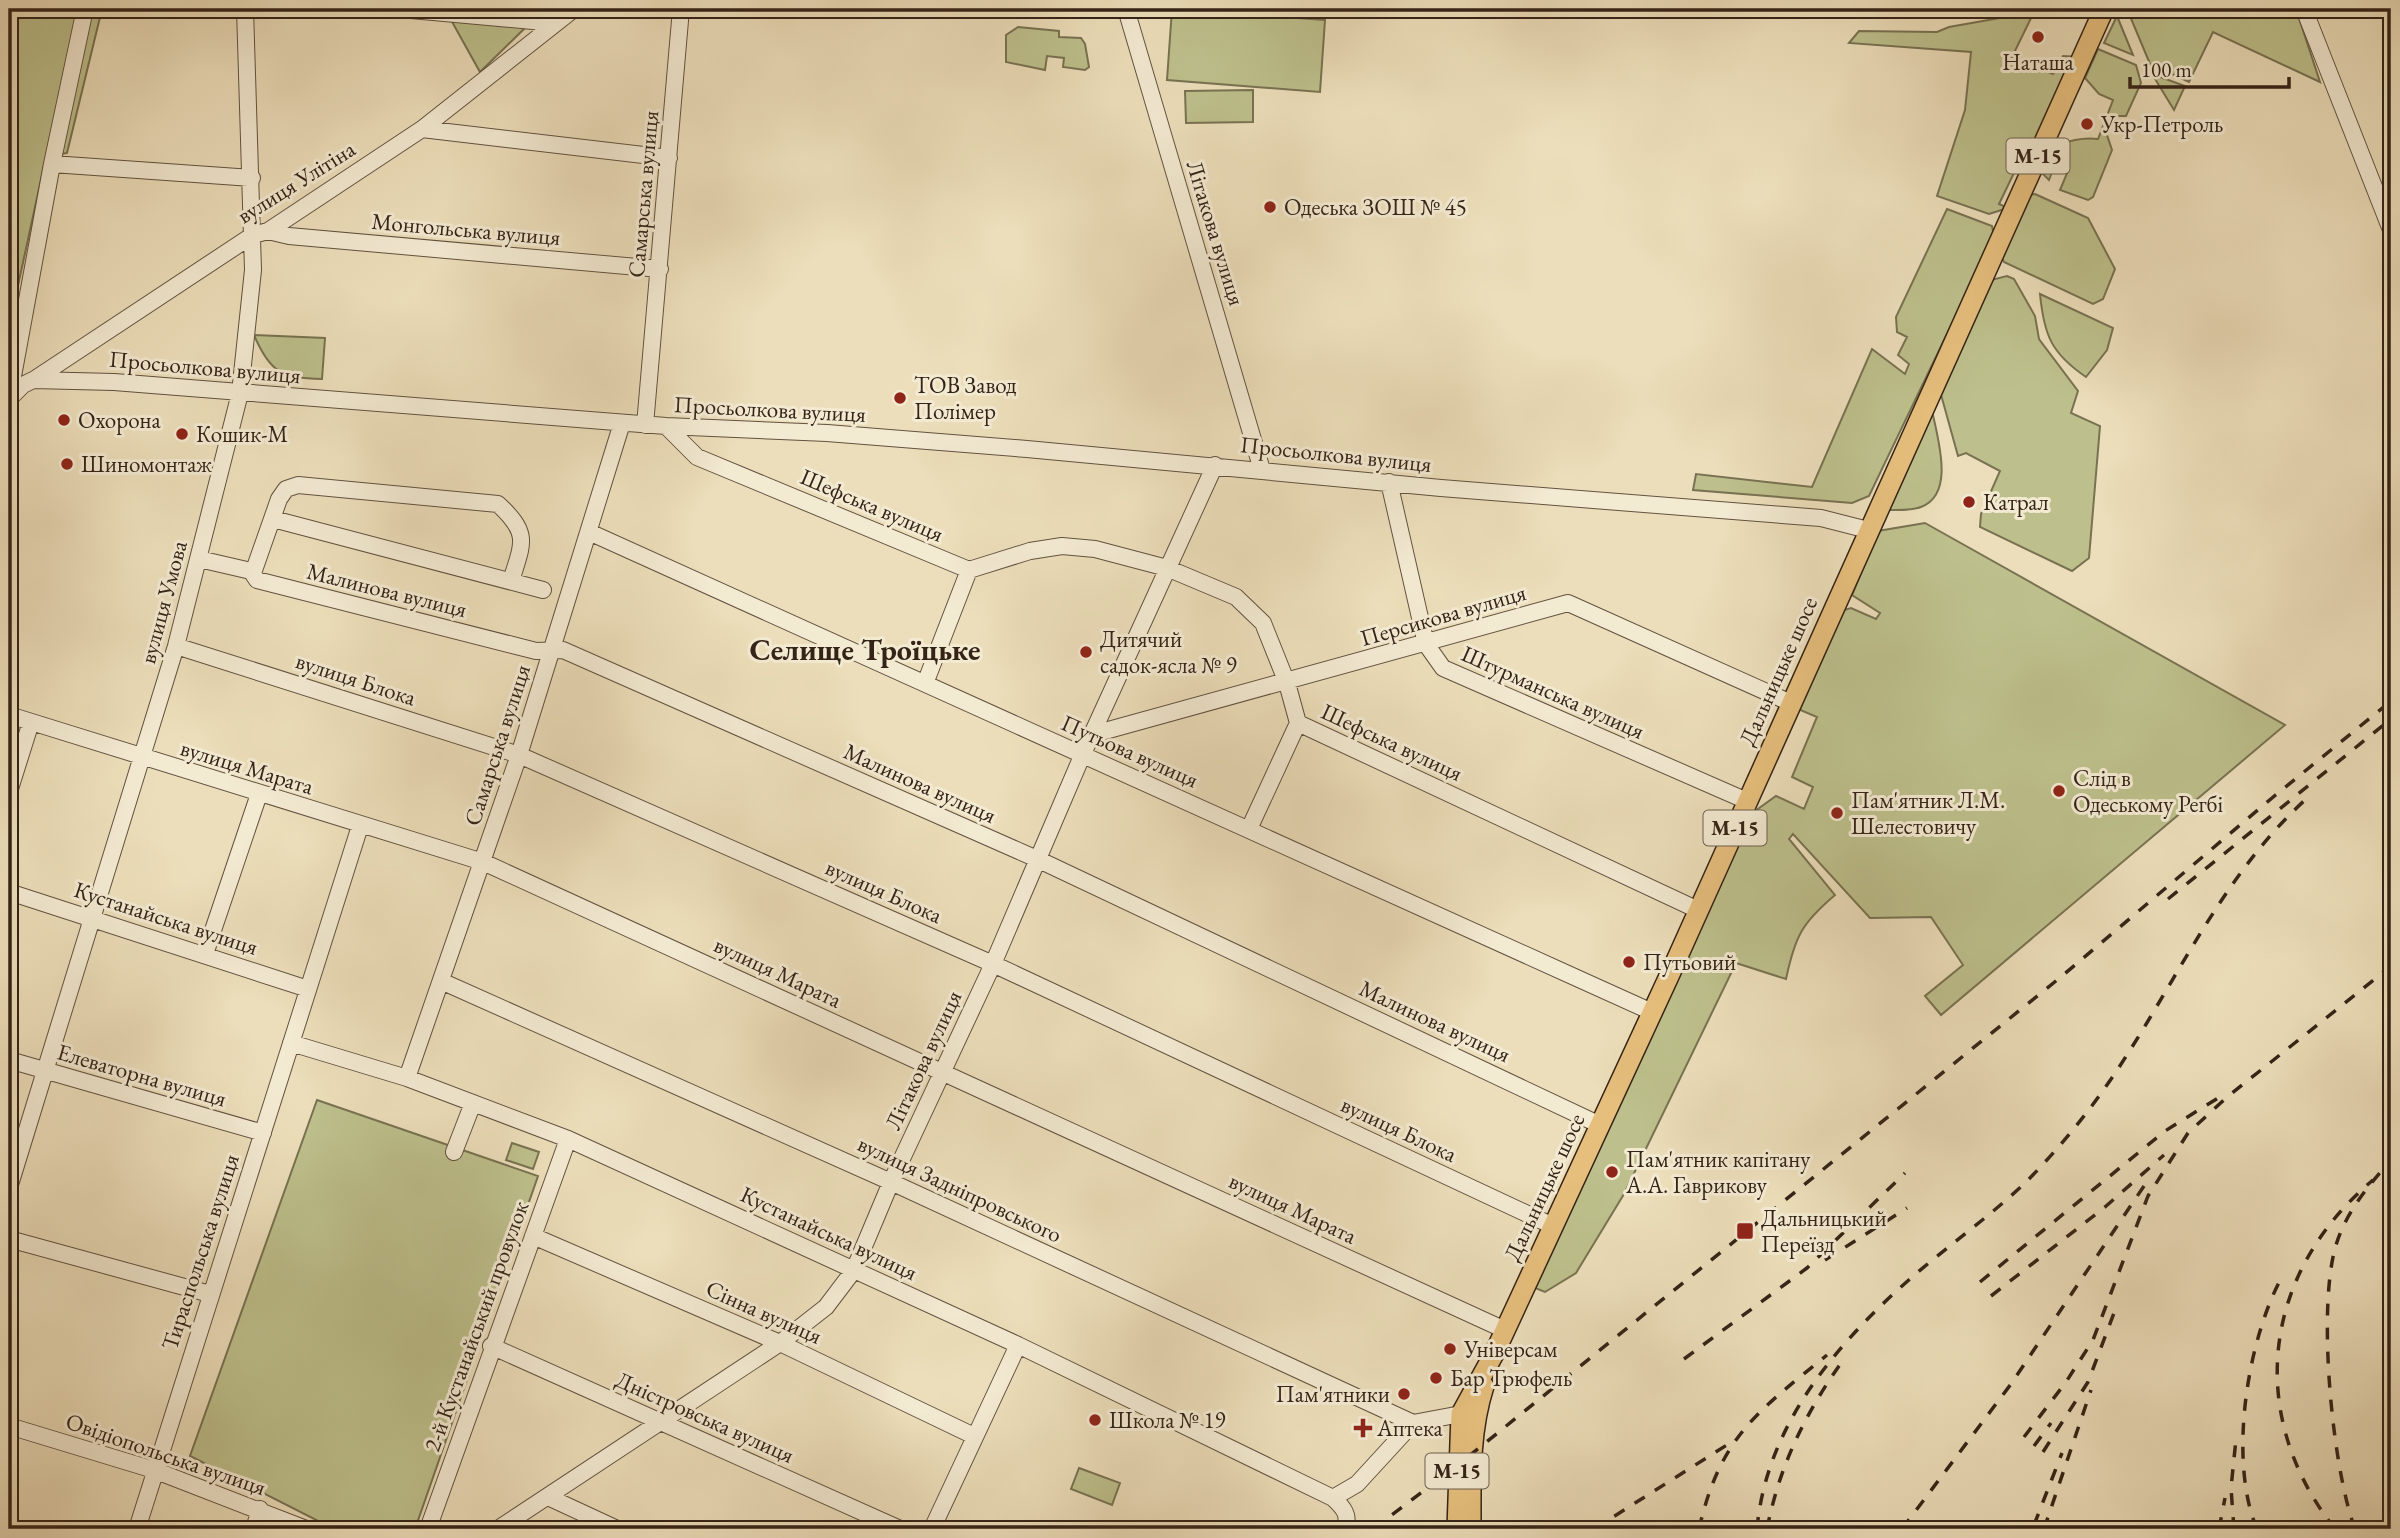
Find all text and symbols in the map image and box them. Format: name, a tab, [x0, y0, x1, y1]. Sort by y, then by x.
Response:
marker: Наташа	[2030, 29, 2046, 45]
scale bar	[2130, 46, 2290, 90]
place label: Наташа	[2002, 47, 2075, 77]
text: 100 m	[2141, 56, 2192, 83]
street label: Самарська вулиця	[621, 109, 665, 279]
place label: Укр-Петроль	[2100, 109, 2223, 139]
marker: Укр-Петроль	[2079, 116, 2095, 132]
street label: вулиця Улітіна	[231, 133, 362, 230]
road number: М-15	[2007, 138, 2070, 174]
street label: Літакова вулиця	[1180, 157, 1252, 309]
place label: Одеська ЗОШ № 45	[1284, 192, 1467, 222]
marker: Одеська ЗОШ № 45	[1262, 199, 1278, 215]
street label: Монгольська вулиця	[370, 206, 562, 252]
street label: Просьолкова вулиця	[108, 344, 302, 390]
place label: ТОВ Завод Полімер	[914, 370, 1017, 426]
street label: Просьолкова вулиця	[673, 389, 867, 429]
marker: ТОВ Завод Полімер	[892, 390, 908, 406]
place label: Охорона	[78, 405, 162, 435]
marker: Охорона	[56, 412, 72, 428]
place label: Кошик-М	[196, 419, 288, 449]
marker: Кошик-М	[174, 426, 190, 442]
street label: Просьолкова вулиця	[1239, 429, 1433, 479]
place label: Шиномонтаж	[81, 449, 212, 479]
marker: Шиномонтаж	[59, 456, 75, 472]
street label: Шефська вулиця	[796, 461, 948, 549]
place label: Катрал	[1983, 487, 2049, 517]
marker: Катрал	[1961, 494, 1977, 510]
street label: вулиця Умова	[132, 536, 194, 667]
street label: Малинова вулиця	[304, 556, 470, 624]
street label: Персикова вулиця	[1357, 577, 1529, 653]
street label: Дальницьке шосе	[1732, 592, 1824, 750]
place label: Дитячий садок-ясла № 9	[1100, 624, 1237, 680]
district label: Селище Троїцьке	[750, 630, 981, 669]
street label: Штурманська вулиця	[1457, 638, 1649, 746]
marker: Дитячий садок-ясла № 9	[1078, 644, 1094, 660]
street label: вулиця Блока	[292, 645, 421, 713]
street label: Самарська вулиця	[457, 661, 537, 829]
street label: Шефська вулиця	[1317, 696, 1467, 788]
street label: Путьова вулиця	[1057, 707, 1203, 795]
street label: вулиця Марата	[177, 733, 318, 802]
street label: Малинова вулиця	[839, 736, 1001, 830]
place label: Слід в Одеському Регбі	[2073, 763, 2223, 819]
marker: Слід в Одеському Регбі	[2051, 783, 2067, 799]
place label: Пам'ятник Л.М. Шелестовичу	[1851, 785, 2005, 841]
marker: Пам'ятник Л.М. Шелестовичу	[1829, 805, 1845, 821]
road number: М-15	[1704, 810, 1766, 846]
street label: вулиця Блока	[821, 852, 948, 930]
street label: Кустанайська вулиця	[70, 874, 262, 962]
street label: вулиця Марата	[709, 929, 847, 1015]
place label: Путьовий	[1643, 947, 1736, 977]
marker: Путьовий	[1621, 954, 1637, 970]
street label: Малинова вулиця	[1354, 973, 1516, 1069]
street label: Літакова вулиця	[878, 986, 968, 1134]
street label: Елеваторна вулиця	[54, 1037, 230, 1113]
street label: вулиця Блока	[1336, 1089, 1463, 1169]
street label: Дальницьке шосе	[1497, 1108, 1591, 1266]
street label: вулиця Задніпровського	[853, 1129, 1067, 1249]
place label: Пам'ятник капітану А.А. Гаврикову	[1625, 1144, 1811, 1200]
street label: Тираспольська вулиця	[154, 1150, 246, 1354]
marker: Пам'ятник капітану А.А. Гаврикову	[1604, 1164, 1620, 1180]
street label: вулиця Марата	[1224, 1165, 1362, 1251]
street label: Кустанайська вулиця	[736, 1179, 922, 1287]
street label: 2-й Кустанайський провулок	[417, 1197, 535, 1455]
place label: Дальницький Переїзд	[1761, 1203, 1887, 1259]
marker: Дальницький Переїзд	[1735, 1221, 1755, 1241]
street label: Сінна вулиця	[701, 1273, 827, 1351]
place label: Універсам	[1463, 1334, 1558, 1364]
marker: Універсам	[1442, 1341, 1458, 1357]
place label: Бар Трюфель	[1450, 1363, 1572, 1393]
street label: Дністровська вулиця	[611, 1364, 799, 1470]
marker: Бар Трюфель	[1428, 1370, 1444, 1386]
place label: Пам'ятники	[1276, 1379, 1390, 1409]
marker: Пам'ятники	[1396, 1386, 1412, 1402]
place label: Школа № 19	[1109, 1405, 1226, 1435]
street label: Овідіопольська вулиця	[62, 1406, 270, 1502]
marker: Школа № 19	[1087, 1412, 1103, 1428]
place label: Аптека	[1376, 1413, 1444, 1443]
marker: Аптека	[1355, 1420, 1371, 1436]
road number: М-15	[1426, 1454, 1488, 1488]

